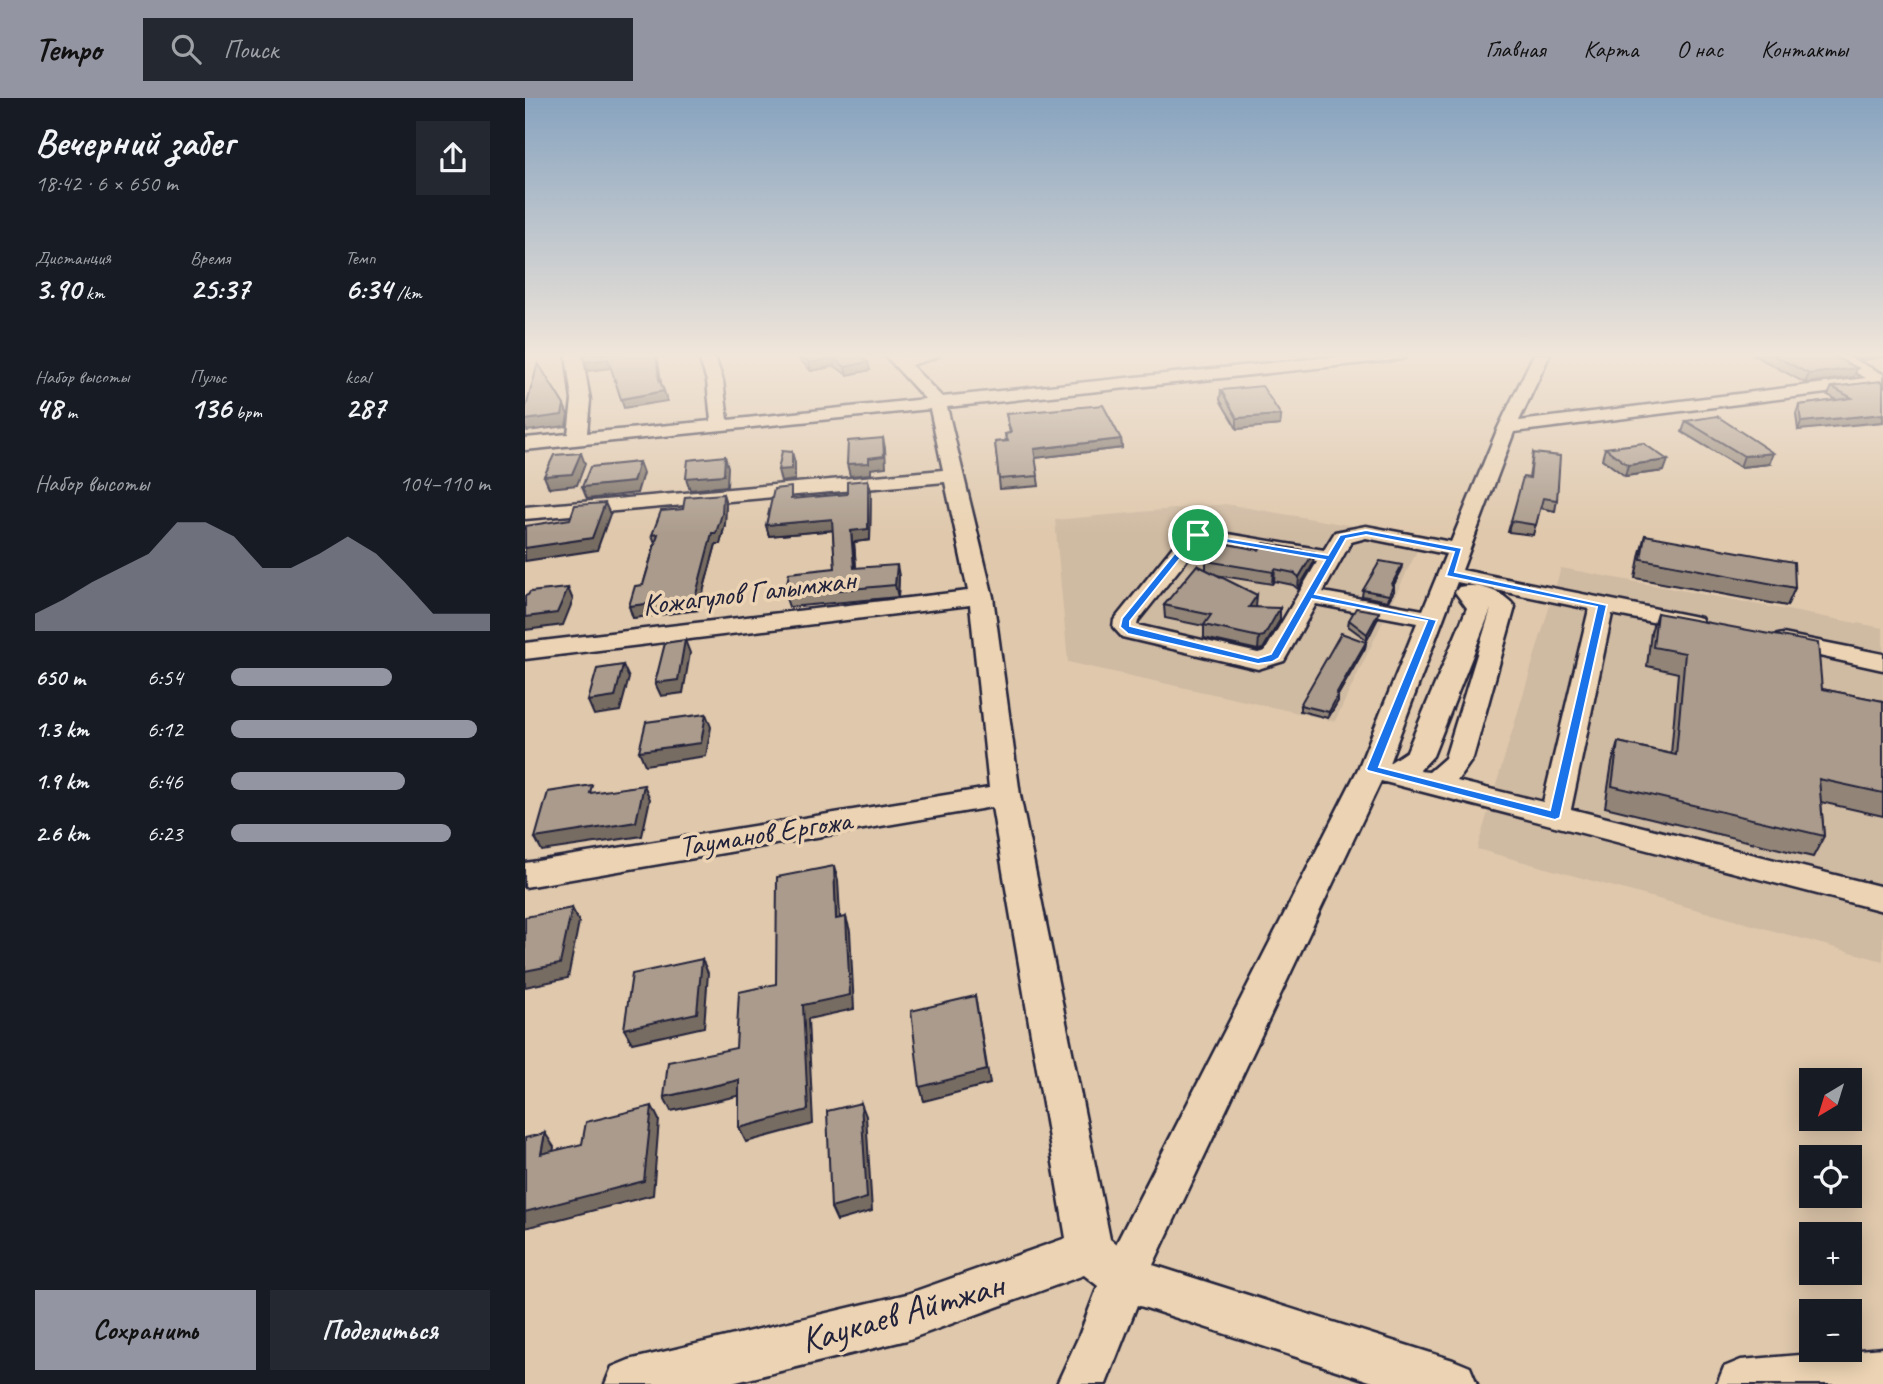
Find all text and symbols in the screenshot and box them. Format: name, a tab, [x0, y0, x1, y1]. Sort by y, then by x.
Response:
search box	[143, 18, 633, 81]
text: Tempo	[35, 28, 101, 70]
icon: search	[167, 30, 205, 68]
text: Поиск	[223, 33, 278, 66]
text: Главная	[1485, 34, 1546, 64]
text: Карта	[1584, 34, 1638, 64]
text: О нас	[1676, 34, 1723, 64]
text: Контакты	[1761, 34, 1848, 64]
text: Вечерний забег	[35, 119, 234, 166]
button: share	[416, 121, 490, 195]
text: 18:42 · 6 × 650 m	[35, 169, 178, 198]
text: Дистанция	[35, 246, 111, 270]
text: Время	[190, 246, 230, 270]
text: Темп	[345, 246, 376, 270]
text: 3.90	[35, 270, 81, 308]
text: 25:37	[190, 270, 249, 308]
text: 6:34	[345, 270, 392, 308]
text: km	[81, 281, 104, 305]
text: /km	[392, 281, 422, 305]
text: Набор высоты	[35, 365, 129, 389]
text: Пульс	[190, 365, 227, 389]
text: kcal	[345, 365, 370, 389]
text: 48	[35, 389, 62, 427]
text: 136	[190, 389, 231, 427]
text: 287	[345, 389, 385, 427]
text: m	[62, 400, 77, 424]
text: bpm	[231, 400, 262, 424]
text: Набор высоты	[35, 469, 149, 498]
text: 104–110 m	[399, 469, 490, 498]
pin	[1168, 505, 1228, 565]
icon: arrive	[1179, 516, 1217, 554]
street label: Кожагулов Галымжан	[640, 560, 860, 624]
text: 650 m	[35, 663, 85, 692]
text: 6:54	[147, 663, 183, 692]
text: 1.3 km	[35, 715, 89, 744]
text: 6:12	[147, 715, 183, 744]
text: 1.9 km	[35, 767, 88, 796]
text: 6:46	[147, 767, 183, 796]
street label: Тауманов Ергожа	[676, 800, 857, 865]
text: 2.6 km	[35, 819, 89, 848]
text: 6:23	[147, 819, 183, 848]
north arrow	[1799, 1068, 1862, 1130]
map controls	[1799, 1068, 1862, 1362]
button: locate	[1799, 1145, 1862, 1208]
button: +	[1799, 1222, 1862, 1285]
street label: Каукаев Айтжан	[795, 1260, 1012, 1363]
button: Сохранить	[35, 1290, 256, 1370]
button: Поделиться	[270, 1290, 490, 1370]
button: −	[1799, 1299, 1862, 1362]

